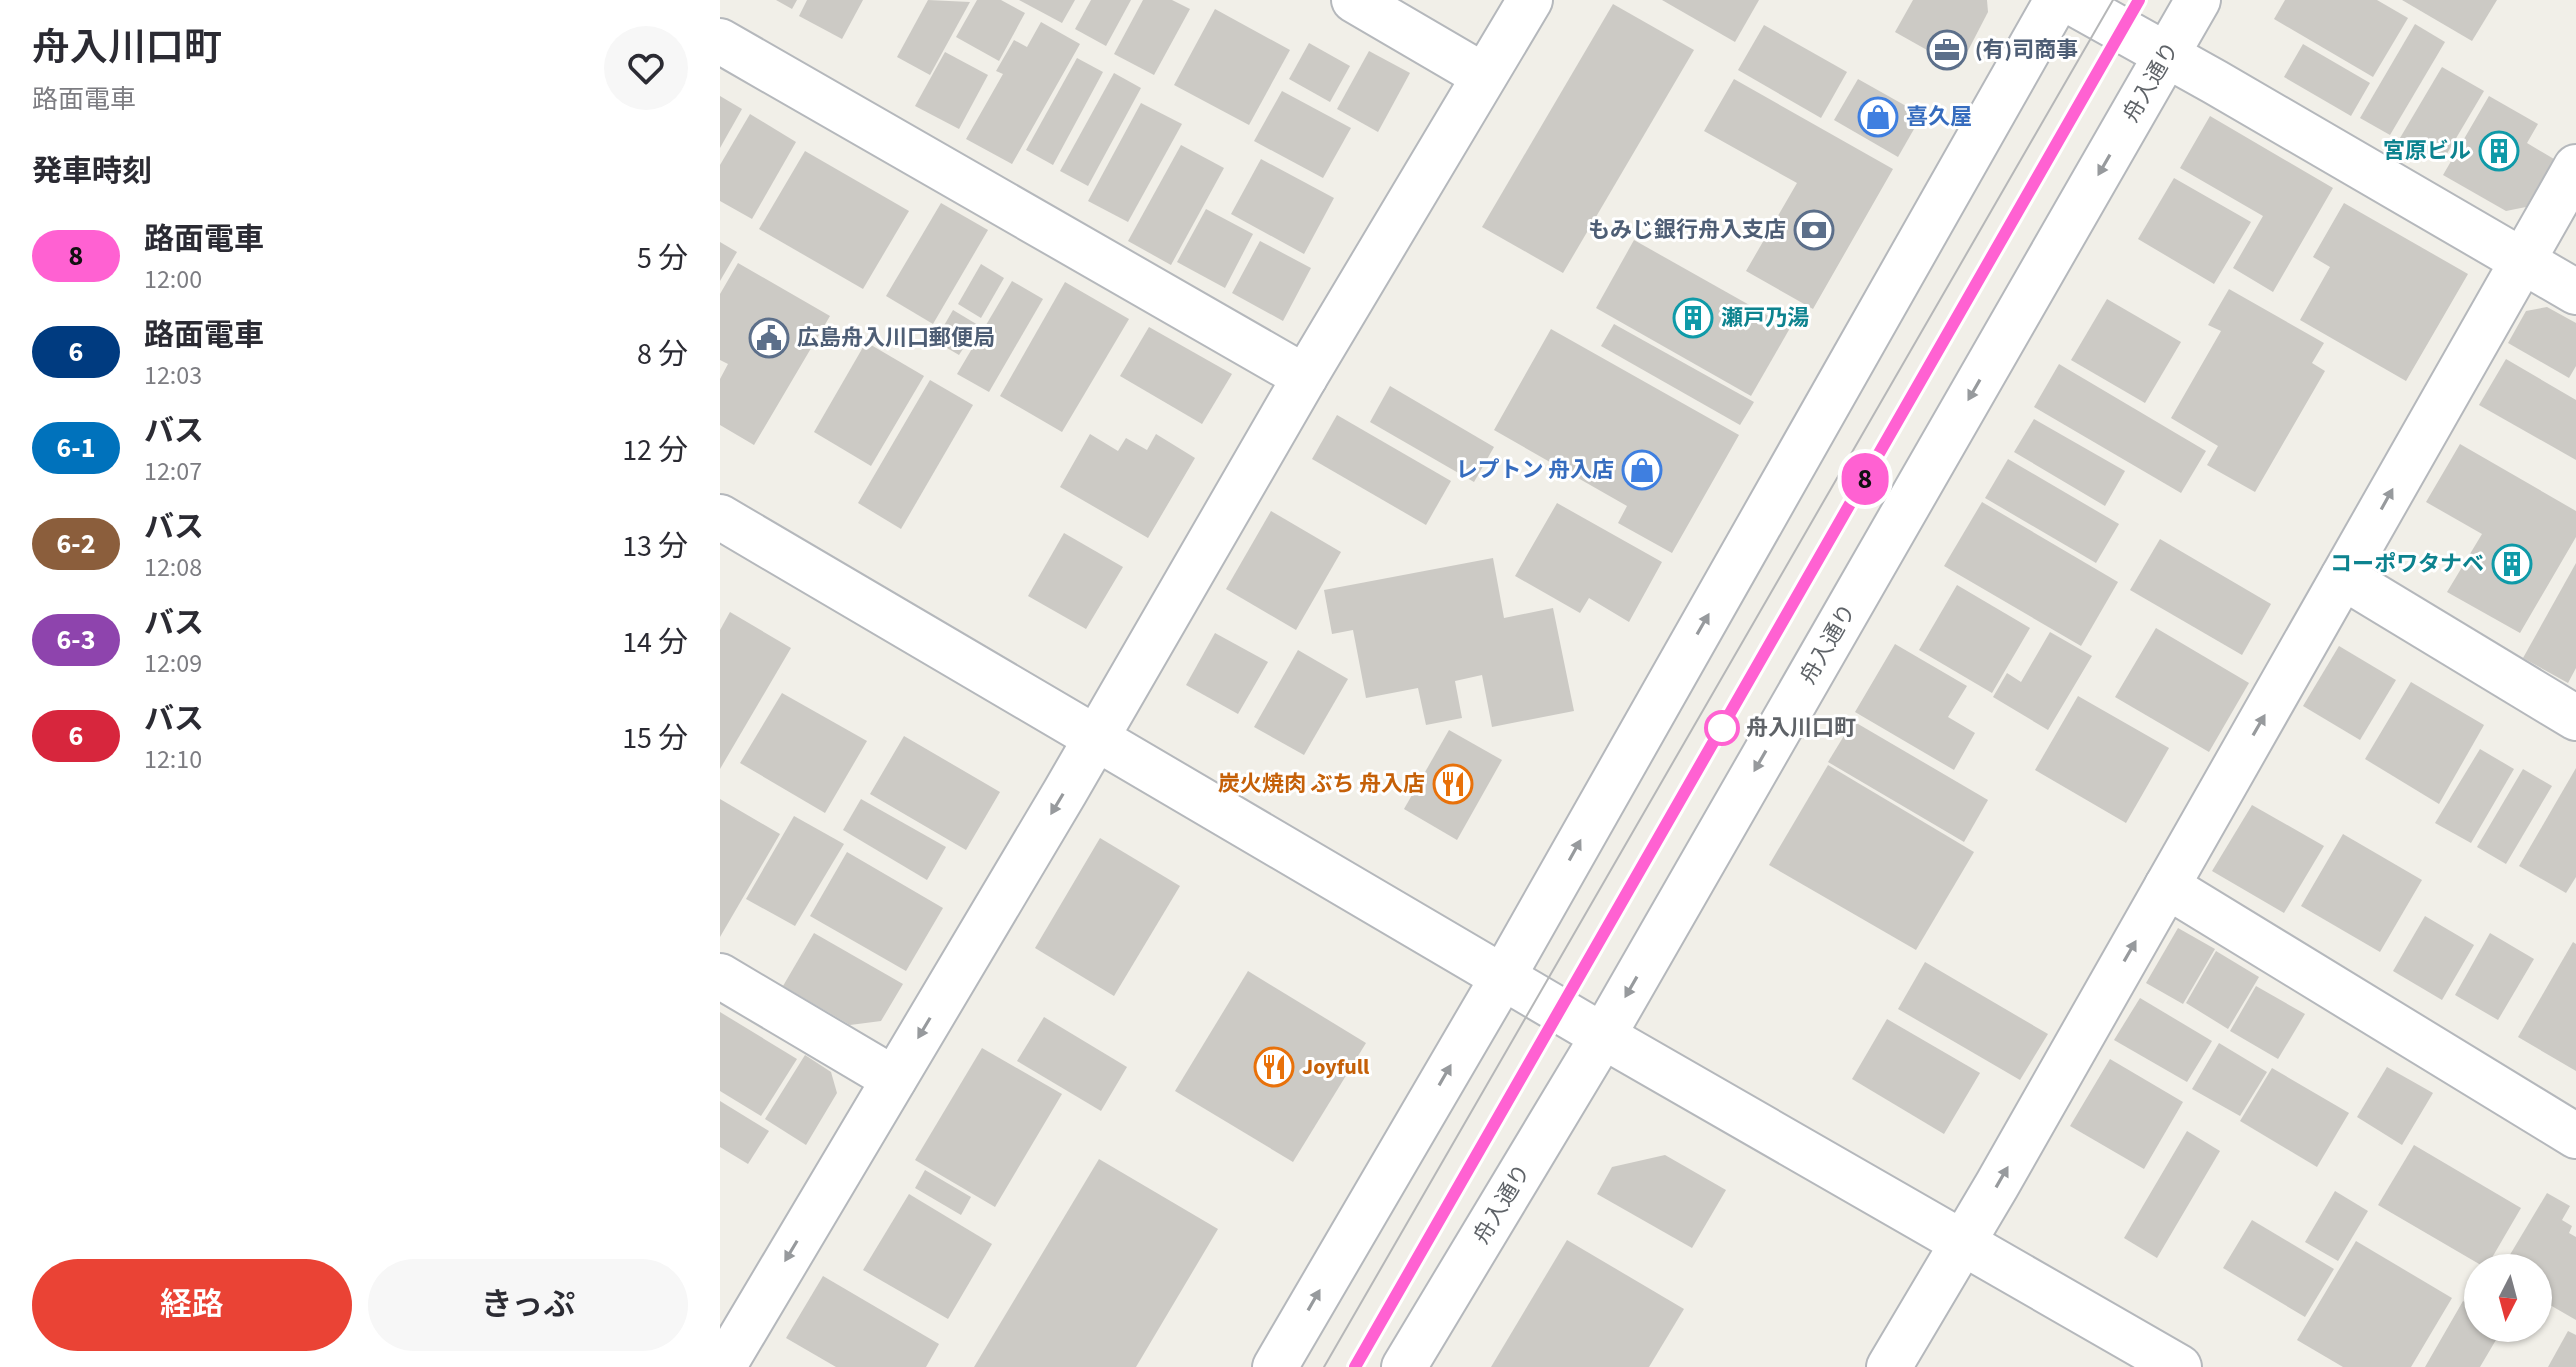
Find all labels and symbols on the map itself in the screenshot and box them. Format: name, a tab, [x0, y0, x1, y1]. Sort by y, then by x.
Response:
office icon: (有)司商事	[1926, 29, 1968, 71]
place label: (有)司商事	[1975, 34, 2078, 66]
street label: 舟入通り	[2115, 36, 2187, 128]
shop icon: 喜久屋	[1857, 96, 1899, 138]
place label: 喜久屋	[1906, 101, 1972, 133]
building icon: 宮原ビル	[2478, 130, 2520, 172]
place label: 宮原ビル	[2383, 135, 2471, 167]
one-way arrow	[2097, 154, 2111, 176]
bank icon: もみじ銀行舟入支店	[1793, 209, 1835, 251]
place label: もみじ銀行舟入支店	[1588, 214, 1786, 246]
building icon: 瀬戸乃湯	[1672, 297, 1714, 339]
place label: 瀬戸乃湯	[1721, 302, 1809, 334]
public building icon: 広島舟入川口郵便局	[748, 317, 790, 359]
place label: 広島舟入川口郵便局	[797, 322, 995, 354]
one-way arrow	[1967, 379, 1981, 401]
shop icon: レプトン 舟入店	[1621, 449, 1663, 491]
line badge: 8	[1839, 453, 1891, 505]
place label: レプトン 舟入店	[1456, 454, 1614, 486]
one-way arrow	[2380, 488, 2394, 510]
building icon: コーポワタナベ	[2491, 543, 2533, 585]
place label: コーポワタナベ	[2330, 548, 2484, 580]
street label: 舟入通り	[1792, 598, 1864, 690]
one-way arrow	[1696, 612, 1710, 635]
marker: 舟入川口町	[1705, 711, 1739, 745]
place label: 舟入川口町	[1746, 712, 1856, 744]
one-way arrow	[2252, 714, 2266, 736]
one-way arrow	[1754, 750, 1768, 772]
restaurant icon: 炭火焼肉 ぶち 舟入店	[1432, 763, 1474, 805]
place label: 炭火焼肉 ぶち 舟入店	[1218, 768, 1425, 800]
one-way arrow	[1051, 793, 1065, 815]
one-way arrow	[1568, 839, 1582, 861]
one-way arrow	[2123, 940, 2137, 962]
one-way arrow	[1624, 976, 1638, 998]
one-way arrow	[918, 1017, 932, 1039]
restaurant icon: Joyfull	[1253, 1046, 1295, 1088]
place label: Joyfull	[1302, 1051, 1370, 1083]
one-way arrow	[1438, 1064, 1452, 1086]
street label: 舟入通り	[1466, 1158, 1538, 1250]
one-way arrow	[1995, 1166, 2009, 1188]
one-way arrow	[785, 1240, 799, 1262]
north arrow	[2464, 1254, 2552, 1342]
one-way arrow	[1307, 1289, 1321, 1311]

